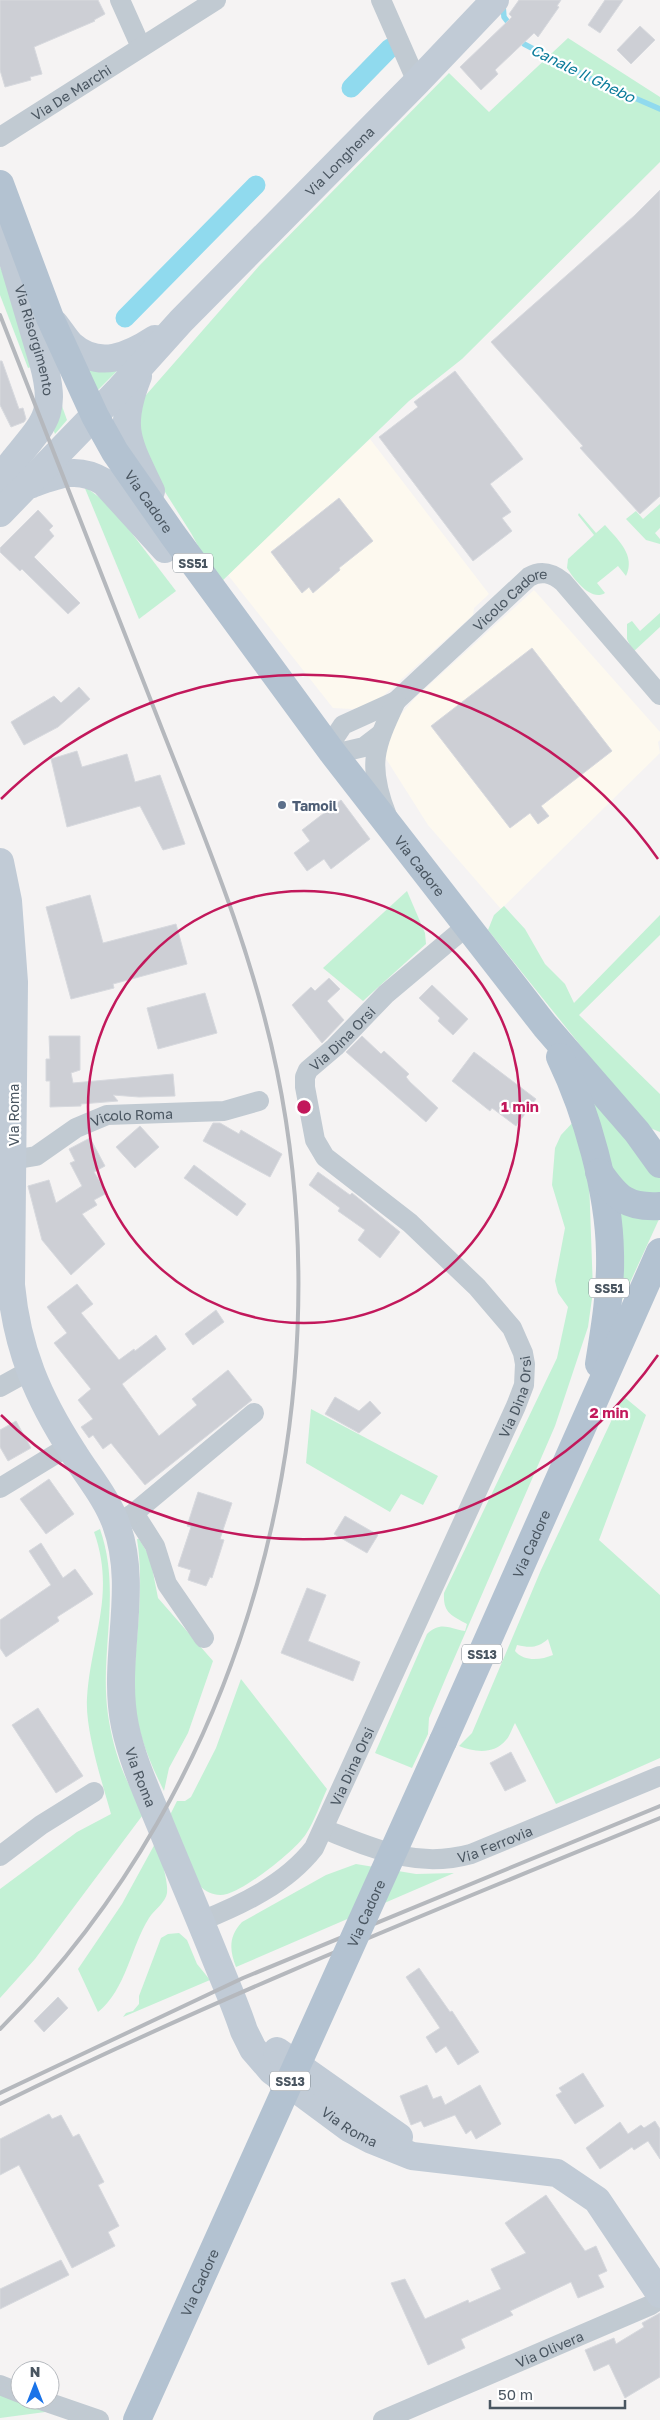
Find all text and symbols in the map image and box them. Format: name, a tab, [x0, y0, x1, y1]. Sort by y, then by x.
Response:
water label: Canale Il Ghebo	[528, 40, 639, 106]
street label: Via De Marchi	[28, 60, 114, 124]
street label: Via Longhena	[301, 122, 377, 199]
street label: Via Risorgimento	[12, 282, 58, 396]
street label: Via Cadore	[122, 467, 177, 536]
road number: SS51	[173, 554, 213, 572]
street label: Vicolo Cadore	[469, 564, 548, 634]
place label: Tamoil	[292, 797, 338, 814]
marker: Tamoil	[276, 799, 288, 811]
street label: Via Cadore	[391, 832, 449, 899]
street label: Via Dina Orsi	[305, 1002, 378, 1074]
street label: Via Roma	[5, 1084, 22, 1146]
text: 1 min	[501, 1097, 539, 1115]
centre of rings	[295, 1098, 313, 1116]
street label: Vicolo Roma	[88, 1104, 173, 1130]
road number: SS51	[589, 1278, 629, 1298]
street label: Via Dina Orsi	[494, 1355, 534, 1440]
text: 2 min	[589, 1403, 629, 1421]
street label: Via Cadore	[508, 1507, 553, 1580]
road number: SS13	[462, 1645, 502, 1664]
street label: Via Dina Orsi	[326, 1724, 377, 1809]
street label: Via Roma	[122, 1745, 160, 1809]
street label: Via Ferrovia	[456, 1821, 535, 1865]
street label: Via Cadore	[343, 1877, 388, 1950]
road number: SS13	[270, 2072, 310, 2090]
street label: Via Roma	[319, 2102, 380, 2150]
street label: Via Cadore	[176, 2246, 222, 2319]
street label: Via Olivera	[513, 2327, 586, 2371]
north arrow	[10, 2360, 60, 2410]
text: N	[30, 2363, 40, 2380]
scale bar	[490, 2378, 625, 2410]
text: 50 m	[498, 2385, 533, 2403]

